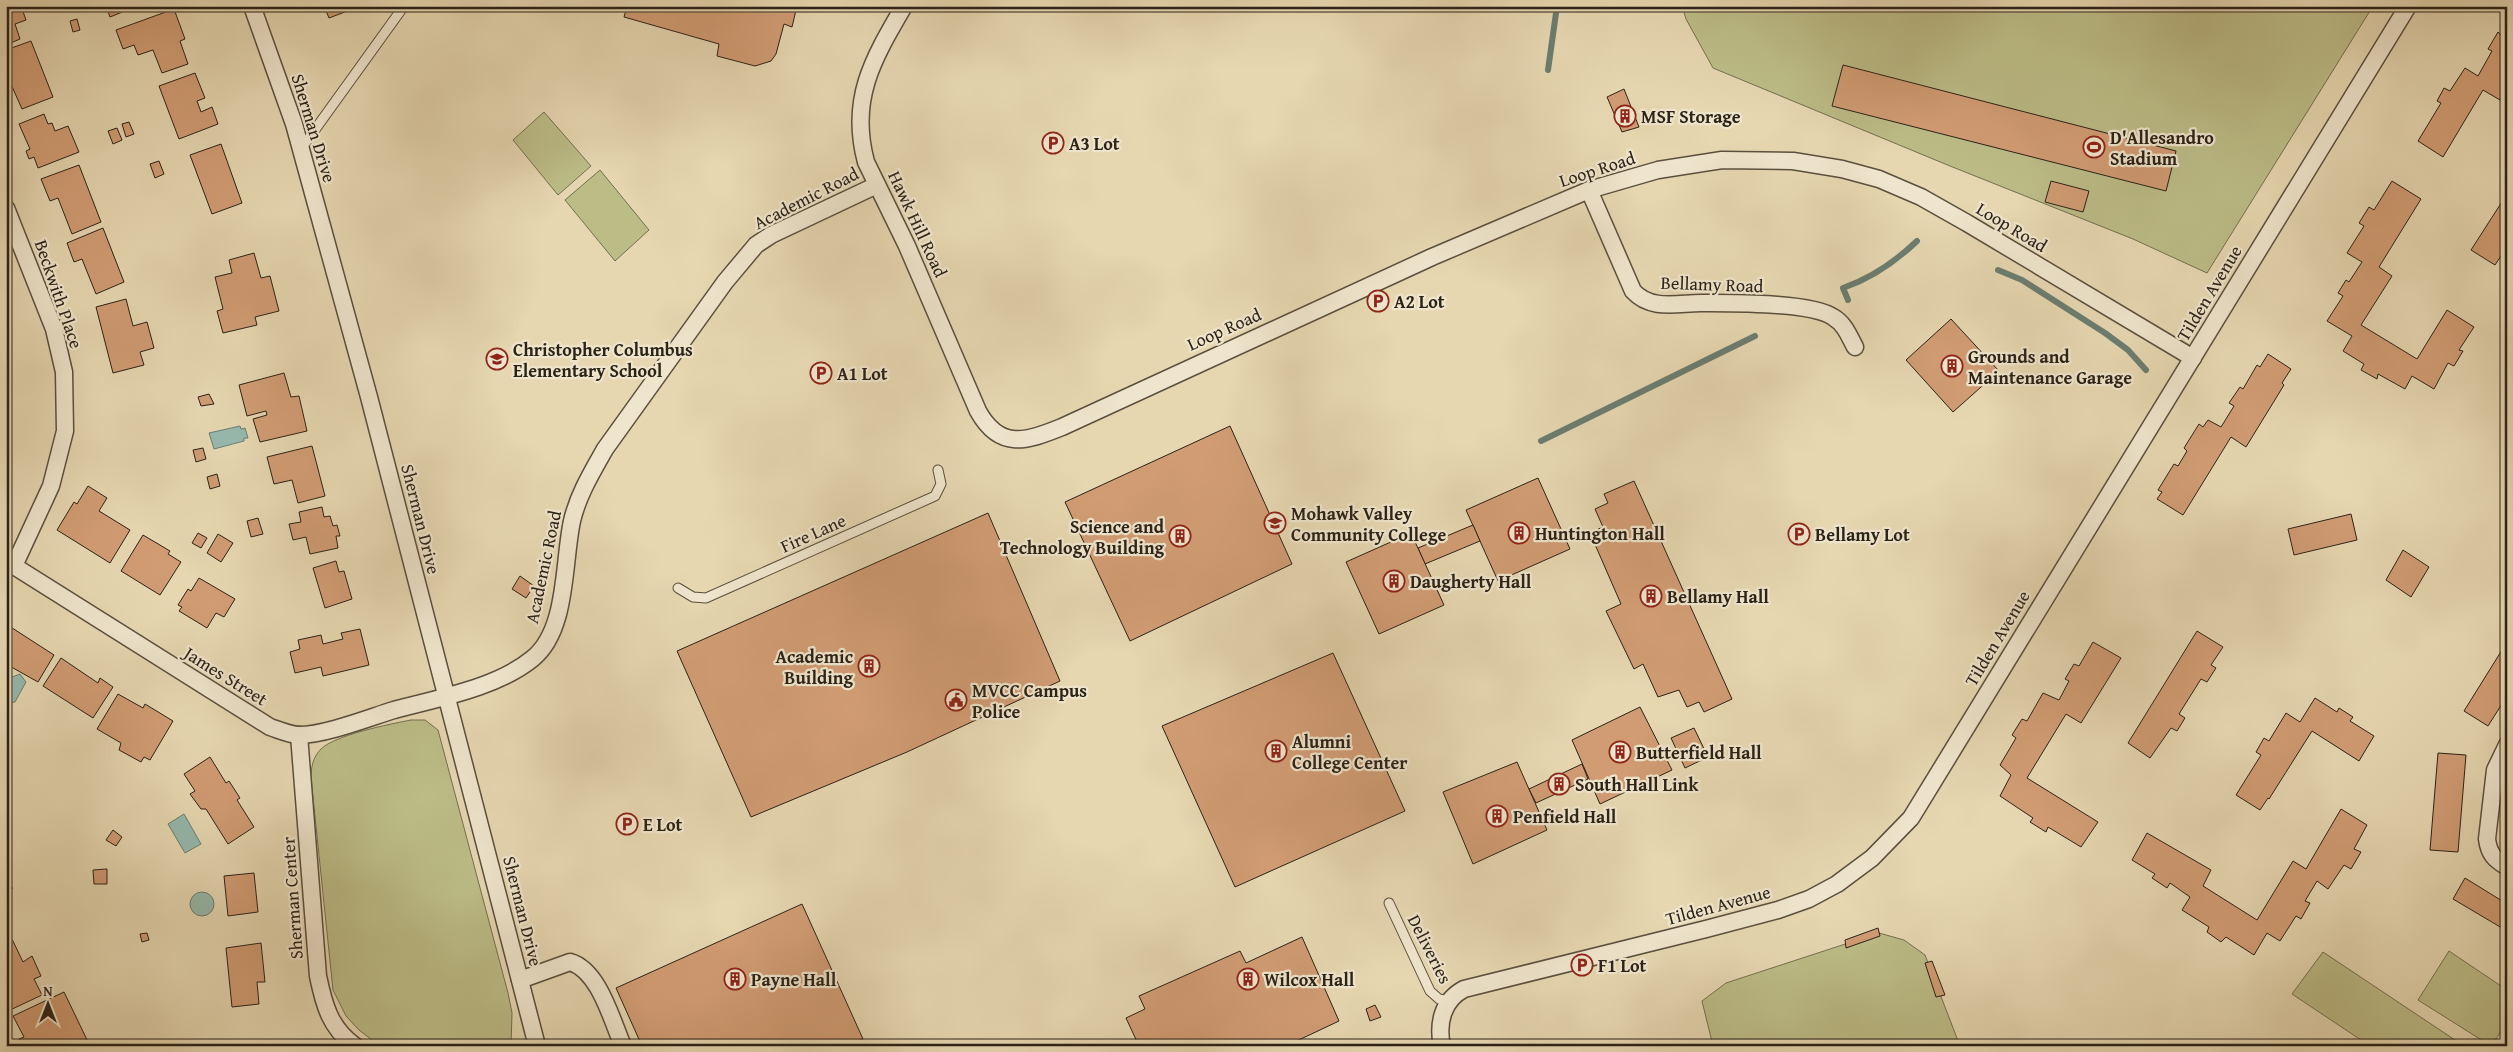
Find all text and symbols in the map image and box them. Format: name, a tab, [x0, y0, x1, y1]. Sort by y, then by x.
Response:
street label: Sherman Drive	[285, 70, 343, 186]
place label: MSF Storage	[1641, 103, 1741, 130]
building icon: MSF Storage	[1613, 104, 1637, 128]
place label: D'Allesandro Stadium	[2110, 124, 2214, 172]
place label: A3 Lot	[1069, 130, 1120, 157]
parking icon: A3 Lot	[1041, 131, 1065, 155]
sports icon: D'Allesandro Stadium	[2082, 135, 2106, 159]
street label: Loop Road	[1556, 144, 1639, 194]
street label: Academic Road	[749, 160, 864, 236]
street label: Hawk Hill Road	[882, 166, 955, 282]
street label: Loop Road	[1971, 195, 2053, 259]
street label: Beckwith Place	[28, 236, 90, 352]
street label: Tilden Avenue	[2170, 240, 2248, 346]
street label: Bellamy Road	[1660, 269, 1764, 299]
place label: A2 Lot	[1394, 288, 1445, 315]
parking icon: A2 Lot	[1366, 289, 1390, 313]
street label: Loop Road	[1183, 301, 1266, 357]
place label: Christopher Columbus Elementary School	[513, 336, 693, 384]
place label: Grounds and Maintenance Garage	[1968, 343, 2132, 391]
school or university icon: Christopher Columbus Elementary School	[485, 347, 509, 371]
building icon: Grounds and Maintenance Garage	[1940, 354, 1964, 378]
place label: A1 Lot	[837, 360, 888, 387]
parking icon: A1 Lot	[809, 361, 833, 385]
street label: Sherman Drive	[394, 461, 448, 577]
place label: Mohawk Valley Community College	[1291, 500, 1446, 548]
street label: Fire Lane	[776, 507, 850, 559]
street label: Academic Road	[518, 508, 568, 626]
school or university icon: Mohawk Valley Community College	[1263, 511, 1287, 535]
place label: Science and Technology Building	[1000, 513, 1165, 561]
place label: Huntington Hall	[1535, 520, 1665, 547]
building icon: Huntington Hall	[1507, 521, 1531, 545]
place label: Bellamy Lot	[1815, 521, 1910, 548]
parking icon: Bellamy Lot	[1787, 522, 1811, 546]
building icon: Science and Technology Building	[1168, 524, 1192, 548]
place label: Daugherty Hall	[1410, 568, 1532, 595]
building icon: Daugherty Hall	[1382, 569, 1406, 593]
place label: Bellamy Hall	[1667, 583, 1769, 610]
building icon: Bellamy Hall	[1639, 584, 1663, 608]
street label: Tilden Avenue	[1958, 585, 2036, 691]
street label: James Street	[177, 639, 274, 713]
place label: Academic Building	[775, 643, 854, 691]
building icon: Academic Building	[857, 654, 881, 678]
place label: MVCC Campus Police	[972, 677, 1087, 725]
public building icon: MVCC Campus Police	[944, 688, 968, 712]
place label: Alumni College Center	[1292, 728, 1408, 776]
building icon: Alumni College Center	[1264, 739, 1288, 763]
place label: Butterfield Hall	[1636, 739, 1762, 766]
building icon: Butterfield Hall	[1608, 740, 1632, 764]
place label: South Hall Link	[1575, 771, 1699, 798]
building icon: South Hall Link	[1547, 772, 1571, 796]
place label: Penfield Hall	[1513, 803, 1617, 830]
building icon: Penfield Hall	[1485, 804, 1509, 828]
place label: E Lot	[643, 811, 683, 838]
parking icon: E Lot	[615, 812, 639, 836]
street label: Sherman Center	[274, 835, 310, 960]
street label: Sherman Drive	[496, 853, 550, 969]
street label: Tilden Avenue	[1663, 878, 1773, 932]
street label: Deliveries	[1401, 910, 1459, 988]
place label: F1 Lot	[1598, 952, 1647, 979]
parking icon: F1 Lot	[1570, 953, 1594, 977]
place label: Payne Hall	[751, 966, 837, 993]
place label: Wilcox Hall	[1264, 966, 1355, 993]
building icon: Payne Hall	[723, 967, 747, 991]
building icon: Wilcox Hall	[1236, 967, 1260, 991]
north arrow	[22, 980, 72, 1030]
text: N	[43, 981, 53, 1001]

